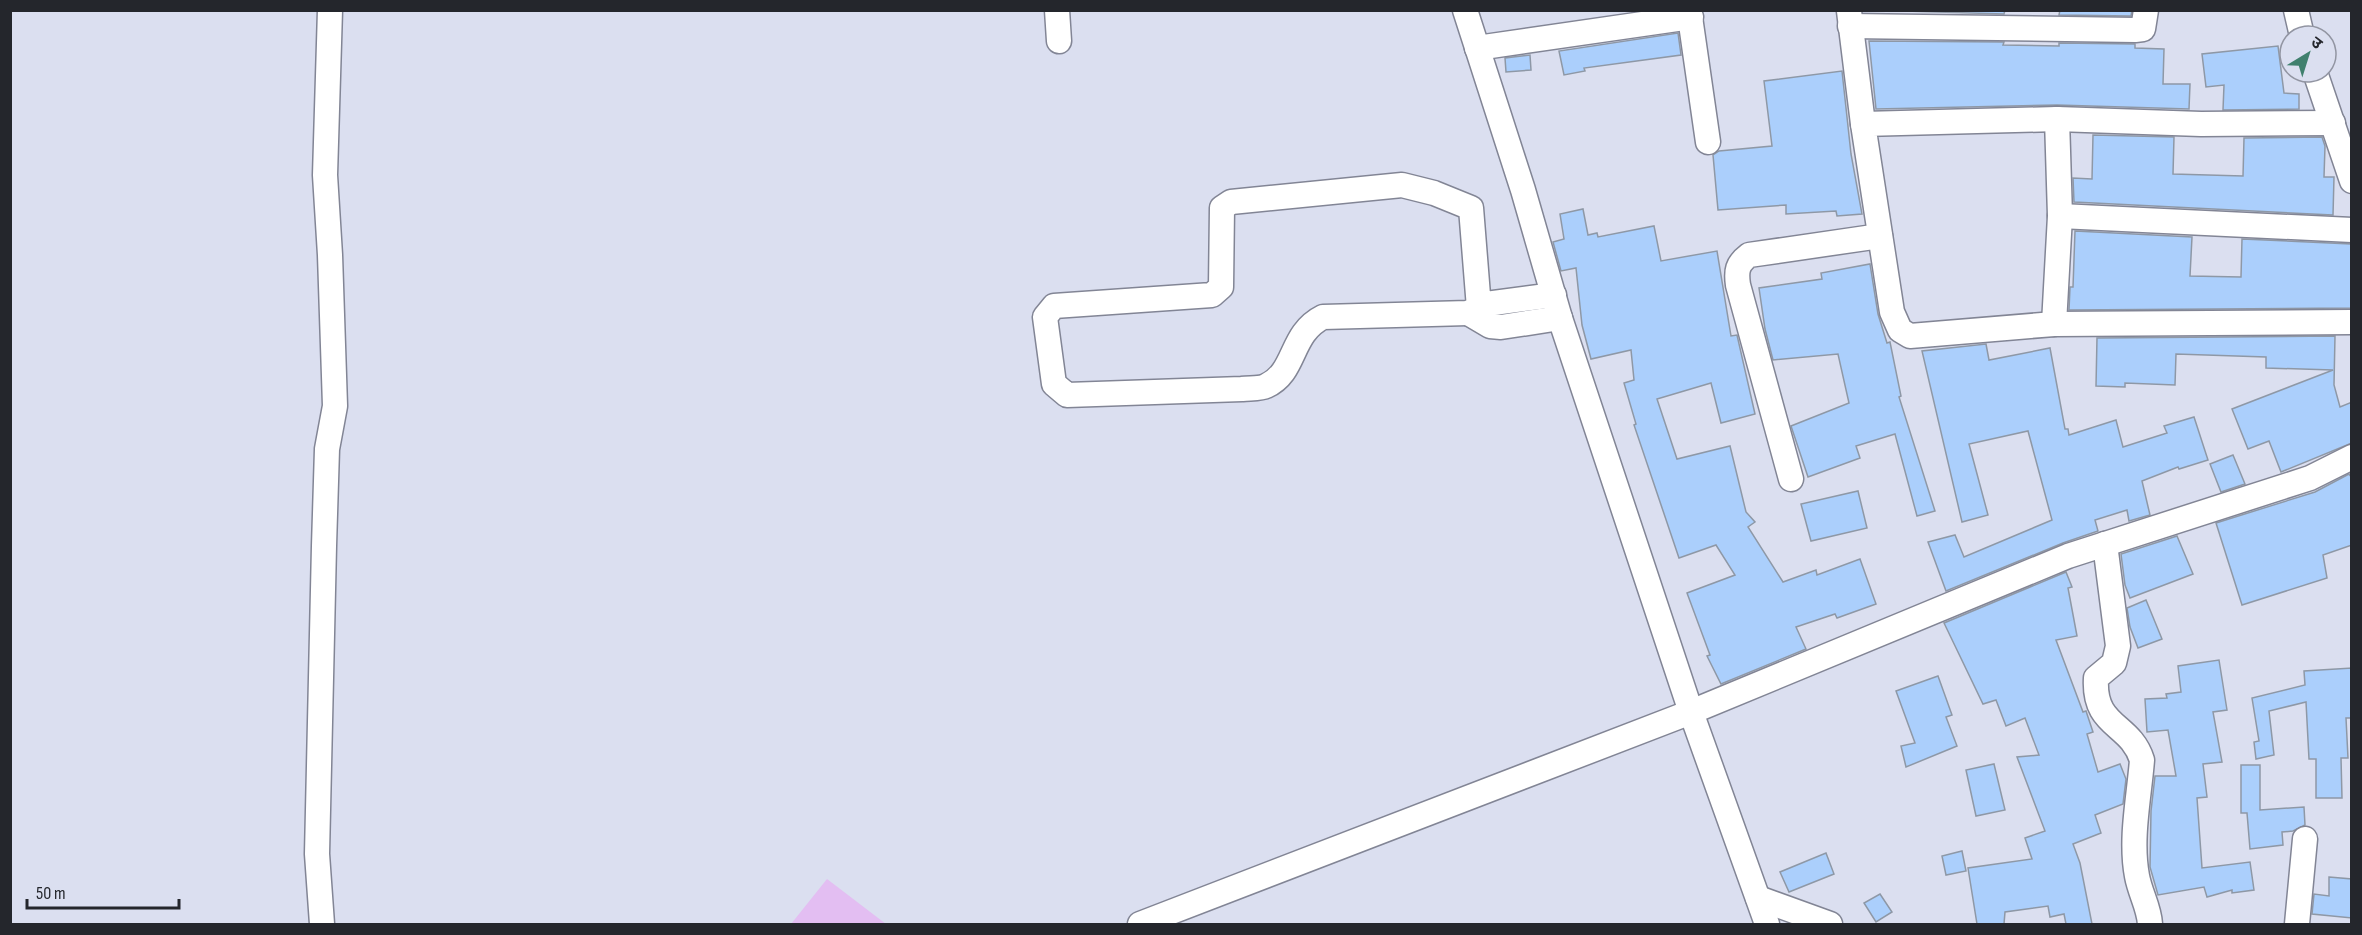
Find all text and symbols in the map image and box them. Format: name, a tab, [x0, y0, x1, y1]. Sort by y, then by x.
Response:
north arrow	[2278, 24, 2338, 84]
text: उ	[2307, 33, 2326, 54]
scale bar	[27, 872, 178, 910]
text: 50 m	[36, 883, 66, 904]

